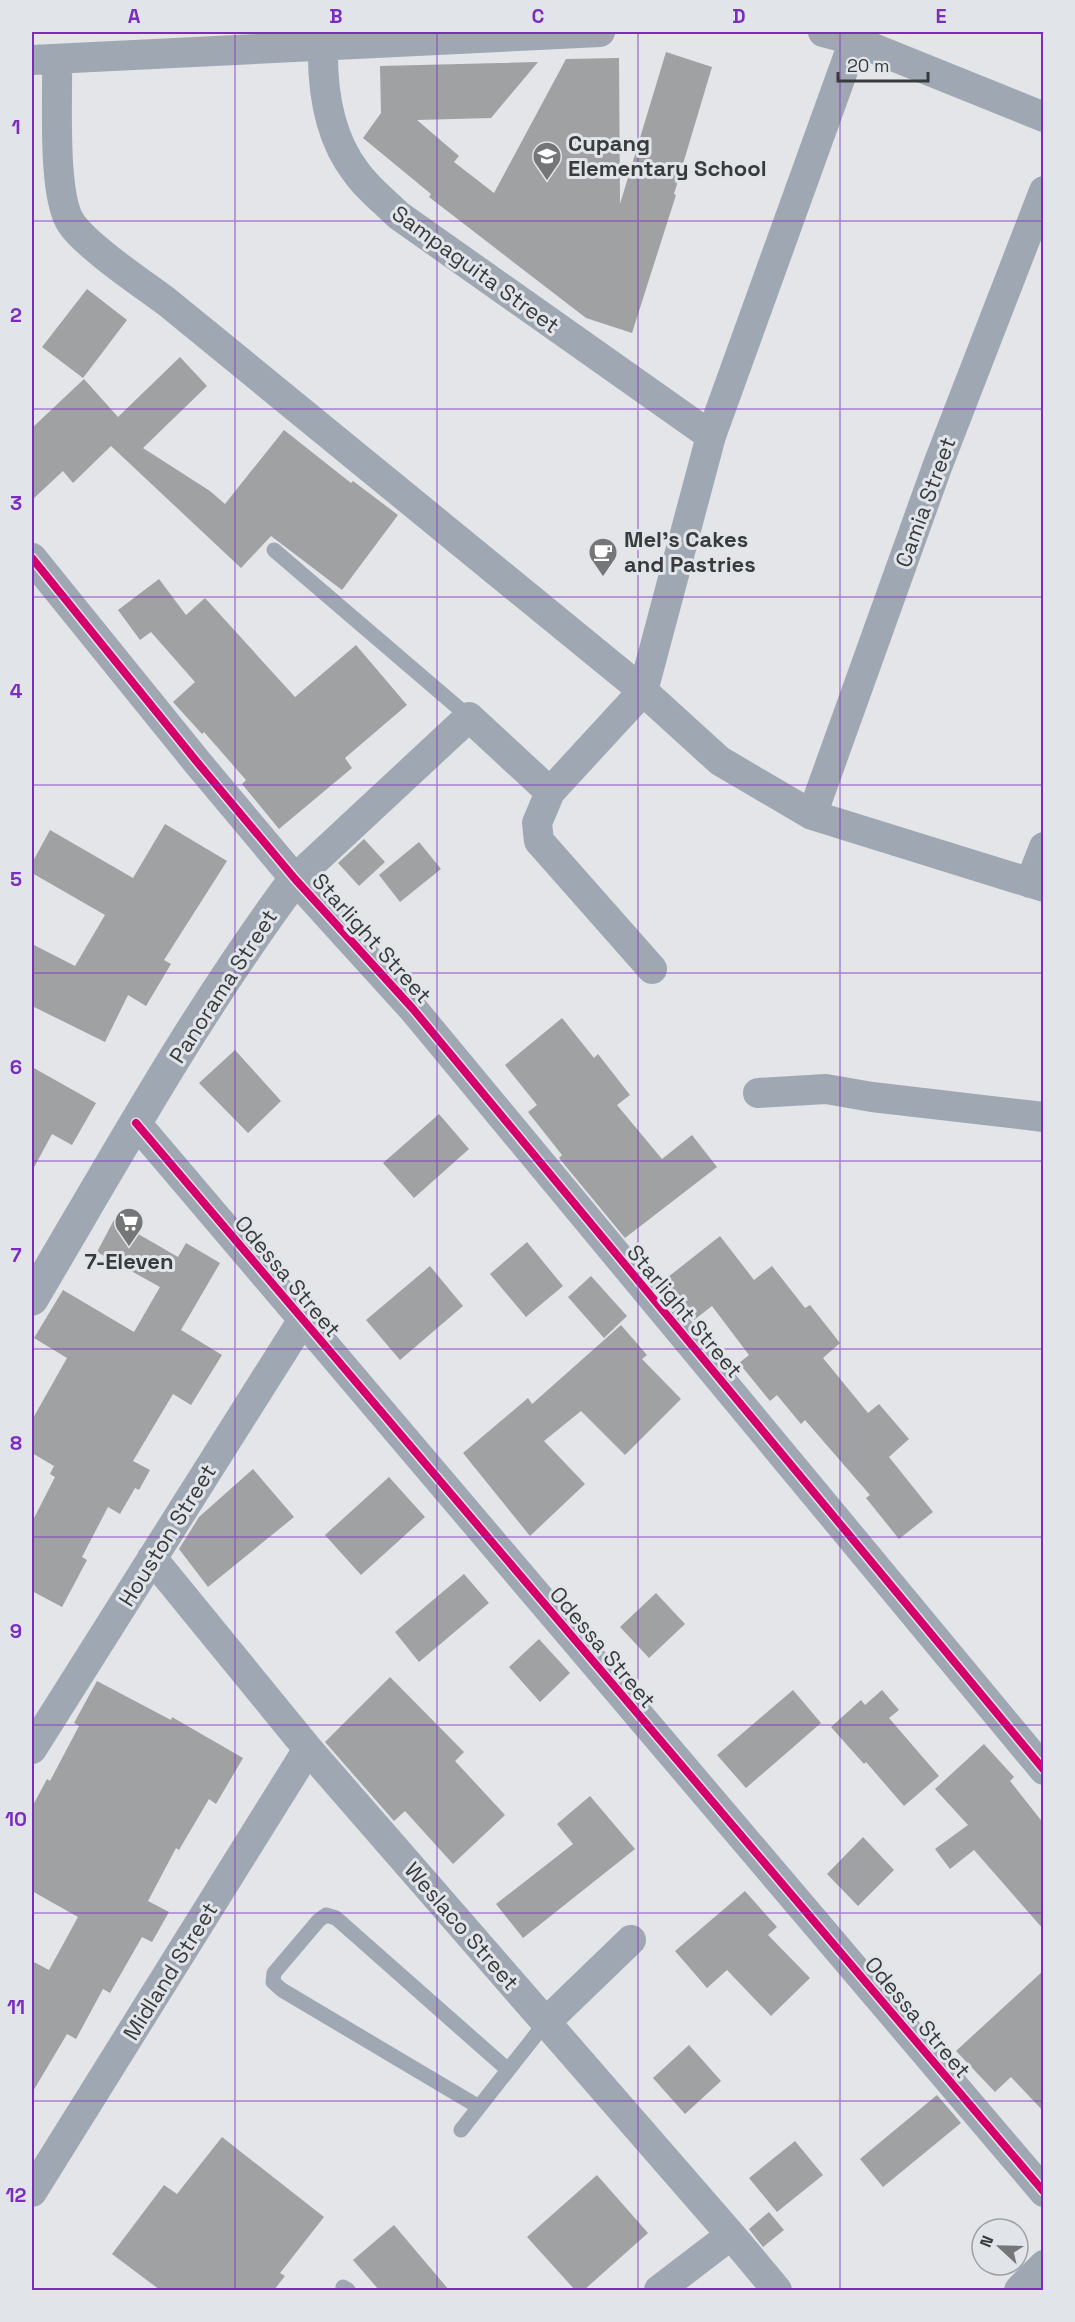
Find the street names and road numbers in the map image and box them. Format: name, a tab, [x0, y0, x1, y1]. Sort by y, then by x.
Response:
street label: Sampaguita Street	[387, 199, 565, 339]
street label: Camia Street	[888, 433, 962, 571]
street label: Starlight Street	[306, 867, 438, 1009]
street label: Panorama Street	[163, 904, 283, 1068]
street label: Odessa Street	[229, 1209, 347, 1343]
street label: Starlight Street	[621, 1239, 749, 1383]
street label: Houston Street	[112, 1459, 222, 1611]
street label: Odessa Street	[544, 1580, 662, 1714]
street label: Weslaco Street	[399, 1856, 525, 1996]
street label: Midland Street	[116, 1897, 224, 2045]
street label: Odessa Street	[859, 1950, 977, 2084]

